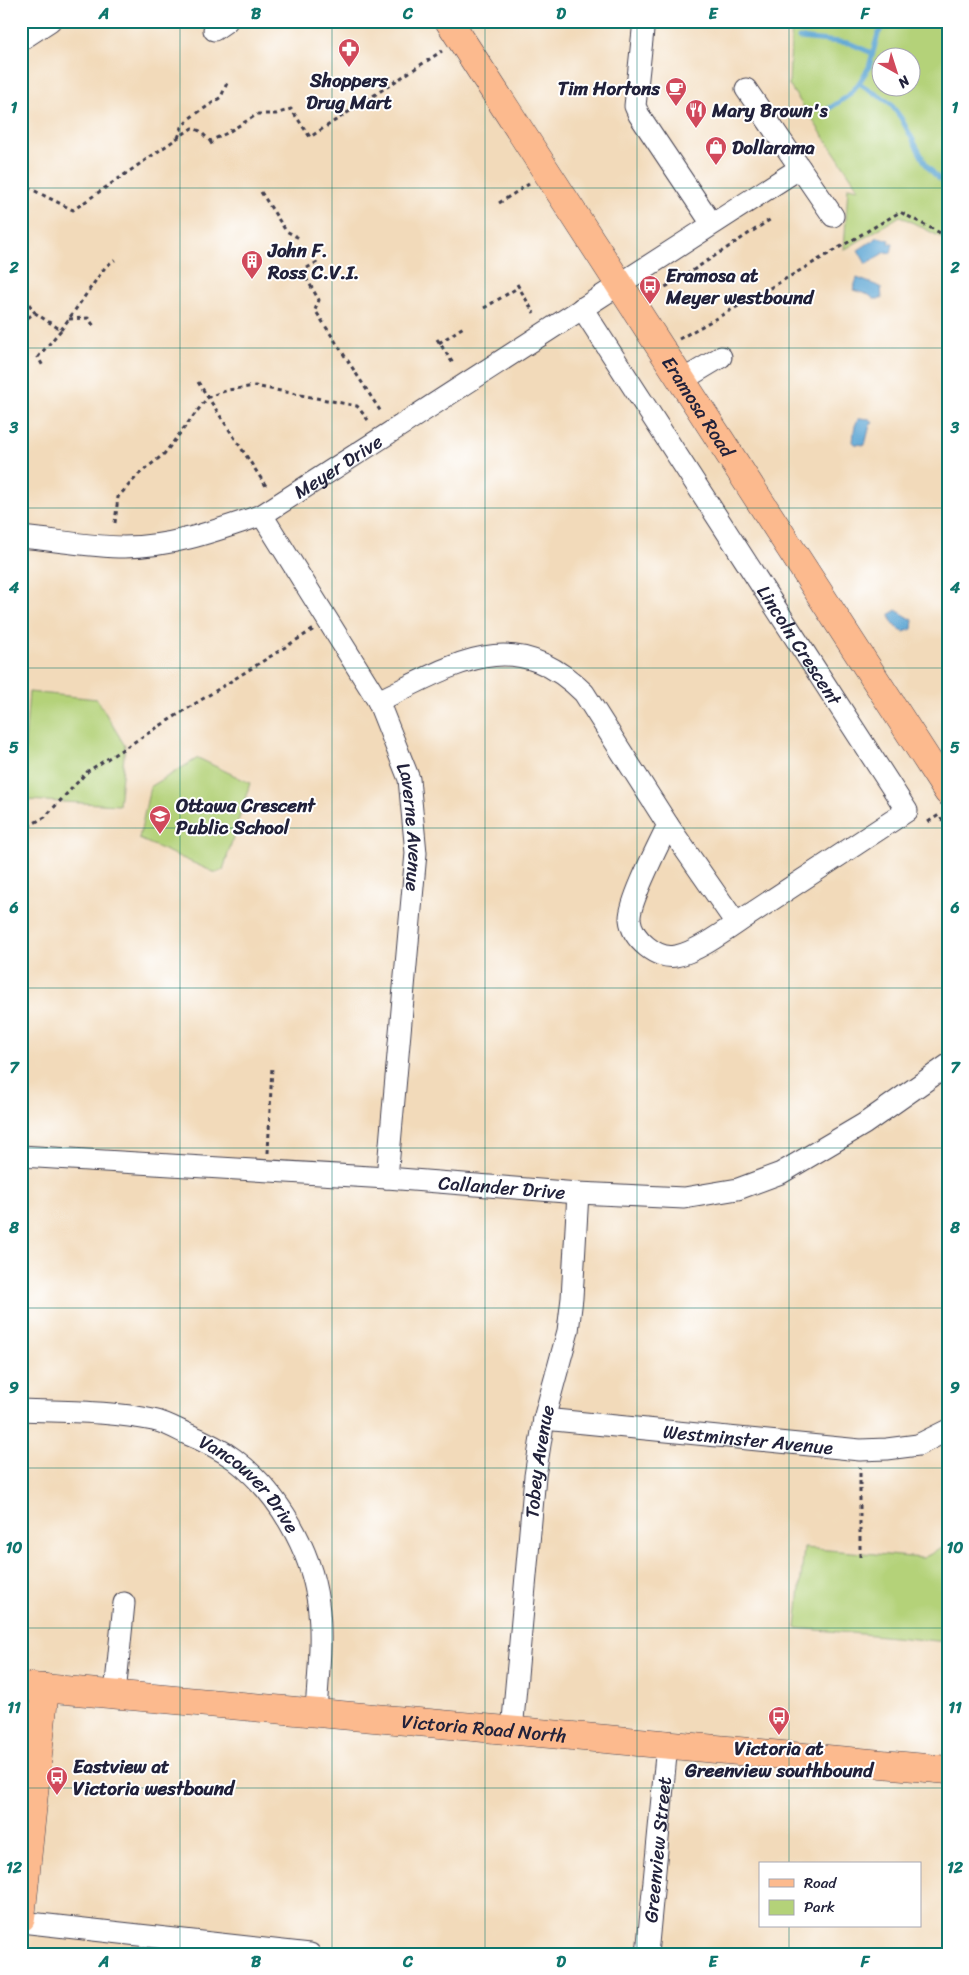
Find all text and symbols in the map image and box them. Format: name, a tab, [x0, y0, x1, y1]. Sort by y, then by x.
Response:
text: A	[98, 0, 109, 28]
text: B	[251, 0, 262, 28]
text: C	[402, 0, 414, 28]
text: D	[556, 0, 566, 28]
text: E	[709, 0, 719, 28]
text: F	[860, 0, 871, 28]
pharmacy icon: Shoppers Drug Mart	[337, 37, 361, 68]
north arrow	[872, 48, 922, 98]
place label: Shoppers Drug Mart	[306, 64, 393, 119]
text: N	[892, 68, 916, 95]
place label: Tim Hortons	[558, 72, 661, 105]
cafe icon: Tim Hortons	[664, 76, 688, 107]
text: 1	[11, 93, 18, 122]
text: 1	[952, 93, 959, 122]
place label: Mary Brown's	[711, 94, 829, 127]
restaurant icon: Mary Brown's	[684, 98, 708, 129]
place label: Dollarama	[732, 131, 815, 164]
shop icon: Dollarama	[704, 135, 728, 166]
place label: John F. Ross C.V.I.	[267, 234, 360, 289]
building icon: John F. Ross C.V.I.	[240, 249, 264, 280]
text: 2	[8, 253, 19, 282]
text: 2	[949, 253, 960, 282]
place label: Eramosa at Meyer westbound	[665, 259, 815, 314]
bus stop icon: Eramosa at Meyer westbound	[638, 274, 662, 305]
street label: Eramosa Road	[653, 349, 744, 466]
text: 3	[9, 413, 19, 442]
text: 3	[950, 413, 960, 442]
street label: Meyer Drive	[287, 425, 389, 508]
text: 4	[8, 573, 19, 602]
text: 4	[949, 573, 960, 602]
street label: Lincoln Crescent	[748, 578, 851, 713]
text: 5	[9, 733, 19, 762]
text: 5	[950, 733, 960, 762]
street label: Laverne Avenue	[387, 757, 432, 893]
place label: Ottawa Crescent Public School	[176, 789, 316, 844]
school or university icon: Ottawa Crescent Public School	[148, 804, 172, 835]
text: 6	[8, 893, 19, 922]
text: 6	[949, 893, 960, 922]
text: 7	[9, 1053, 20, 1082]
text: 7	[950, 1053, 961, 1082]
street label: Callander Drive	[437, 1166, 567, 1209]
text: 8	[8, 1213, 19, 1242]
text: 8	[949, 1213, 960, 1242]
text: 9	[9, 1373, 19, 1402]
text: 9	[950, 1373, 960, 1402]
street label: Tobey Avenue	[515, 1401, 564, 1520]
street label: Westminster Avenue	[661, 1415, 835, 1464]
street label: Vancouver Drive	[193, 1426, 308, 1539]
text: 10	[6, 1533, 22, 1562]
text: 10	[947, 1533, 963, 1562]
text: 11	[7, 1693, 21, 1722]
text: 11	[948, 1693, 962, 1722]
street label: Victoria Road North	[400, 1705, 568, 1752]
bus stop icon: Victoria at Greenview southbound	[767, 1705, 791, 1736]
place label: Victoria at Greenview southbound	[684, 1732, 875, 1787]
place label: Eastview at Victoria westbound	[73, 1750, 236, 1805]
bus stop icon: Eastview at Victoria westbound	[45, 1765, 69, 1796]
street label: Greenview Street	[634, 1775, 681, 1924]
text: 12	[6, 1853, 23, 1882]
text: 12	[947, 1853, 964, 1882]
legend	[759, 1862, 922, 1928]
text: Road	[804, 1870, 837, 1896]
text: Park	[804, 1894, 835, 1920]
text: A	[98, 1947, 109, 1975]
text: B	[251, 1947, 262, 1975]
text: C	[402, 1947, 414, 1975]
text: D	[556, 1947, 566, 1975]
text: E	[709, 1947, 719, 1975]
text: F	[860, 1947, 871, 1975]

